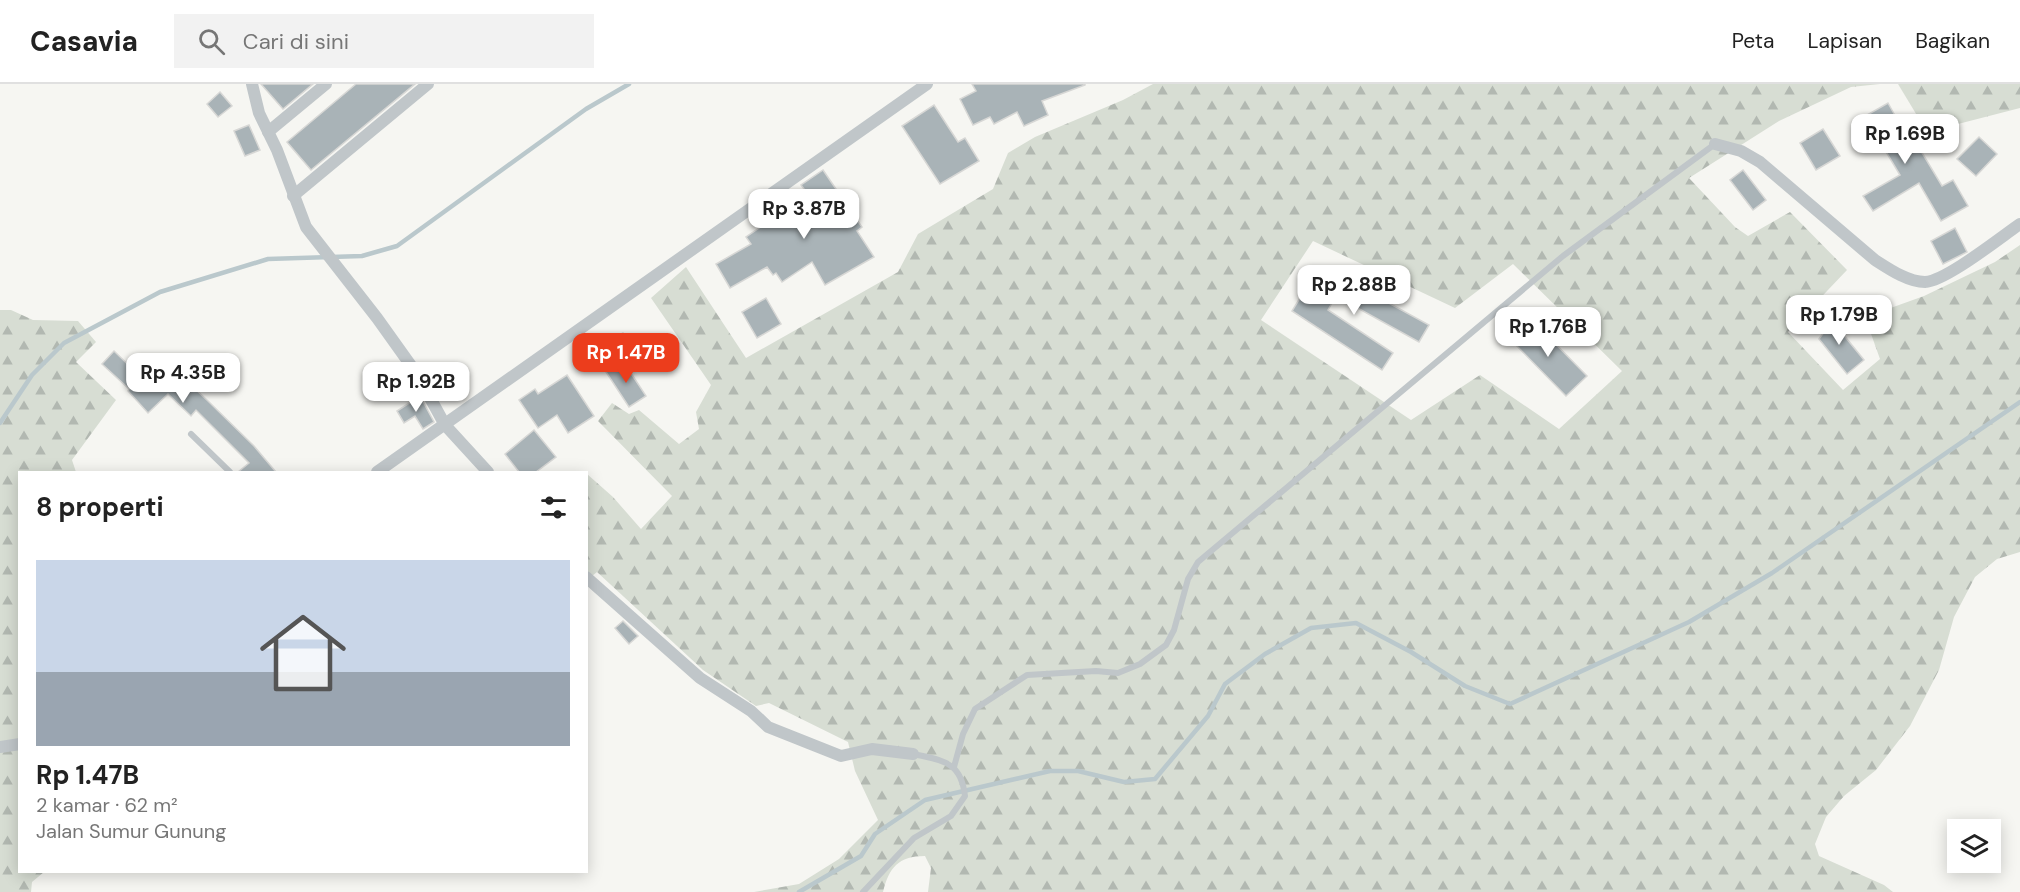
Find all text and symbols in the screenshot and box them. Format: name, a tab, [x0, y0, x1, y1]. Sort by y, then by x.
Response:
search box	[174, 14, 594, 68]
text: Casavia	[30, 23, 138, 60]
icon: search	[195, 25, 228, 58]
text: Cari di sini	[243, 27, 349, 56]
text: Peta	[1732, 27, 1774, 55]
text: Lapisan	[1807, 27, 1882, 55]
text: Bagikan	[1915, 27, 1990, 55]
pin: Rp 1.69B	[1843, 114, 1967, 165]
text: Rp 1.69B	[1865, 120, 1945, 146]
pin: Rp 3.87B	[742, 189, 866, 240]
text: Rp 3.87B	[762, 195, 846, 221]
pin: Rp 2.88B	[1292, 265, 1416, 316]
text: Rp 2.88B	[1311, 271, 1397, 297]
pin: Rp 1.79B	[1777, 295, 1901, 346]
text: Rp 1.79B	[1800, 301, 1878, 327]
pin: Rp 1.76B	[1486, 307, 1610, 358]
text: Rp 1.76B	[1509, 313, 1587, 339]
pin: Rp 1.47B	[564, 333, 688, 384]
text: Rp 1.47B	[586, 339, 666, 365]
pin: Rp 4.35B	[121, 353, 245, 404]
text: Rp 4.35B	[140, 359, 226, 385]
pin: Rp 1.92B	[354, 362, 478, 413]
text: Rp 1.92B	[377, 368, 456, 394]
text: 8 properti	[36, 490, 164, 524]
icon: filters	[537, 491, 570, 524]
icon: home	[249, 599, 357, 707]
text: Rp 1.47B	[36, 758, 139, 792]
text: 2 kamar · 62 m²	[36, 792, 178, 818]
text: Jalan Sumur Gunung	[36, 818, 226, 844]
map controls	[1947, 819, 2001, 873]
button: layers	[1947, 819, 2001, 873]

